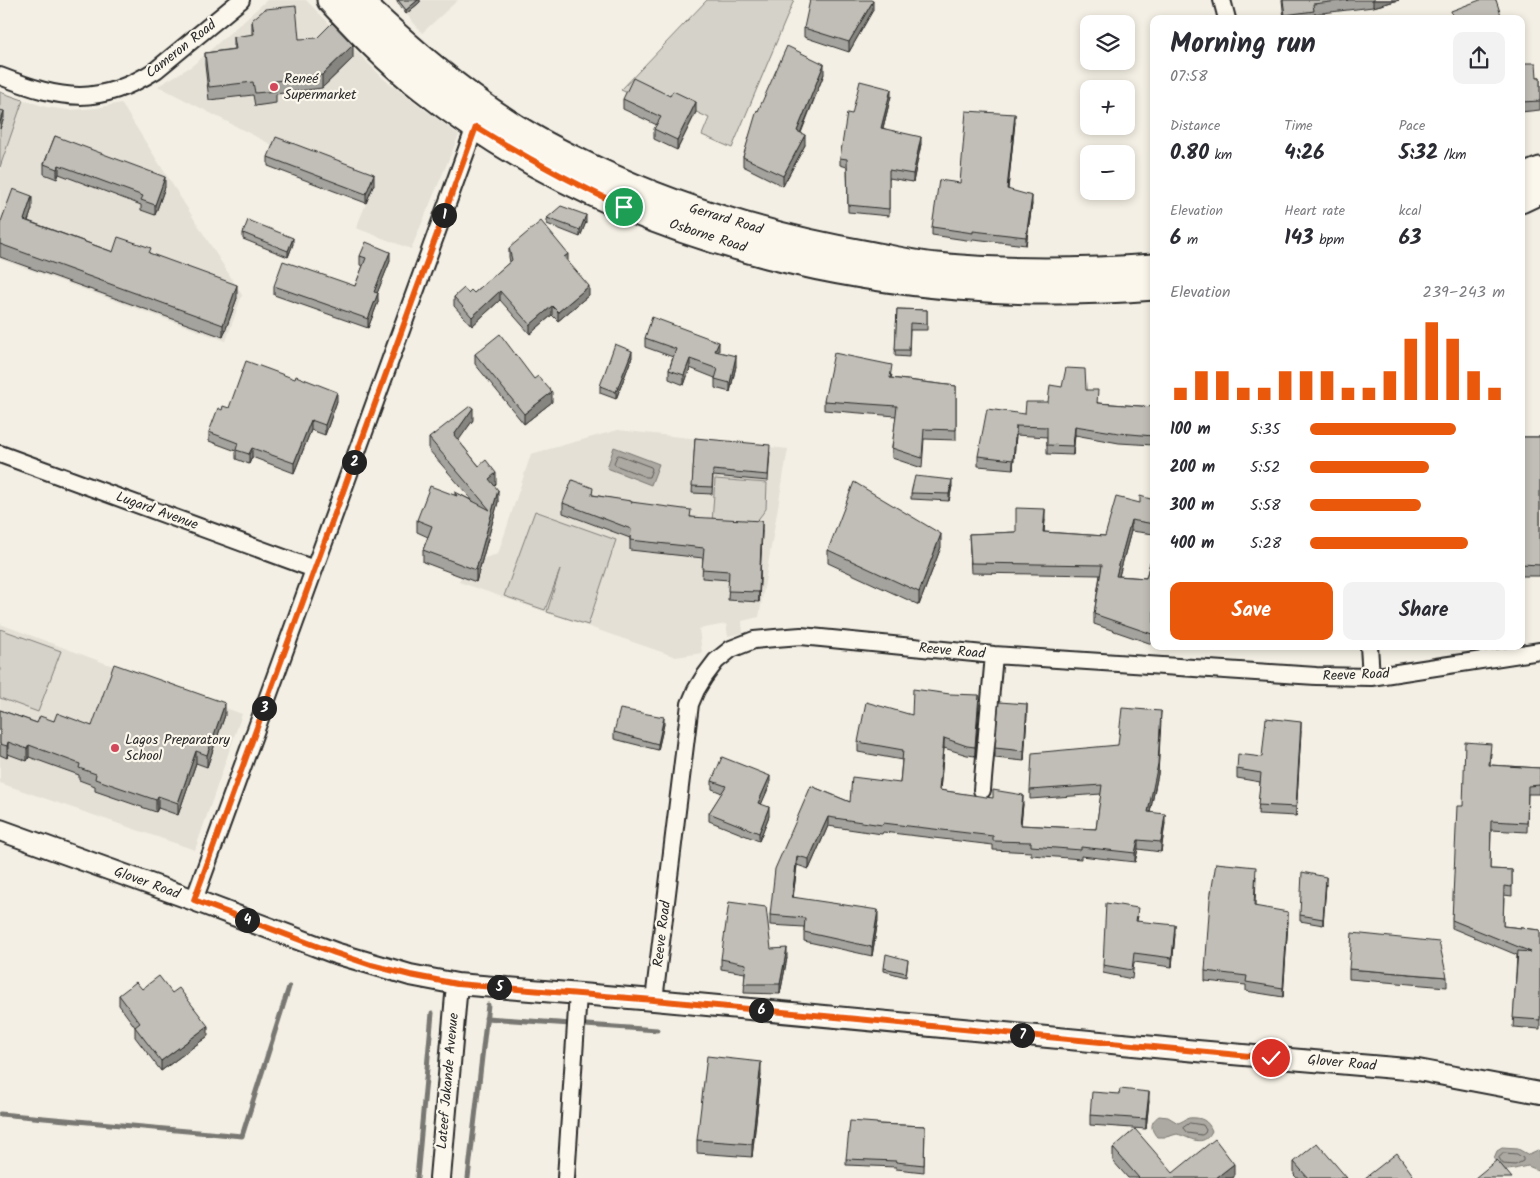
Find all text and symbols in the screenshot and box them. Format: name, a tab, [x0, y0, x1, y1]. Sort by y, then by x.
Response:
street label: Cameron Road	[141, 14, 222, 84]
map controls	[1080, 15, 1135, 200]
button: layers	[1080, 15, 1135, 70]
text: Morning run	[1170, 22, 1316, 67]
button: share	[1453, 32, 1505, 84]
text: 07:58	[1170, 64, 1208, 89]
place label: Reneé Supermarket	[284, 68, 357, 106]
button: +	[1080, 80, 1135, 135]
marker: Reneé Supermarket	[268, 81, 280, 93]
text: Distance	[1170, 115, 1220, 137]
text: Time	[1284, 115, 1313, 137]
text: Pace	[1399, 115, 1425, 137]
text: 0.80	[1170, 137, 1209, 170]
text: 4:26	[1284, 137, 1325, 170]
text: 5:32	[1399, 137, 1438, 170]
text: km	[1209, 144, 1232, 166]
text: /km	[1438, 144, 1466, 166]
button: −	[1080, 145, 1135, 200]
pin	[603, 186, 645, 228]
icon: arrive	[610, 193, 638, 221]
street label: Gerrard Road	[686, 197, 767, 241]
text: Elevation	[1170, 200, 1223, 222]
text: Heart rate	[1284, 200, 1345, 222]
text: kcal	[1399, 200, 1421, 222]
pin: 1	[432, 202, 456, 228]
text: 1	[442, 204, 447, 226]
street label: Osborne Road	[666, 213, 751, 259]
text: 6	[1170, 222, 1181, 255]
text: 143	[1284, 222, 1314, 255]
text: 63	[1399, 222, 1422, 255]
text: m	[1181, 229, 1198, 251]
text: bpm	[1314, 229, 1344, 251]
text: Elevation	[1170, 280, 1231, 305]
text: 239–243 m	[1423, 280, 1505, 305]
text: 100 m	[1170, 417, 1211, 442]
text: 5:35	[1250, 417, 1280, 442]
pin: 2	[342, 450, 366, 474]
text: 2	[350, 451, 359, 473]
text: 200 m	[1170, 455, 1215, 480]
text: 5:52	[1250, 455, 1280, 480]
street label: Lugard Avenue	[113, 486, 202, 536]
text: 300 m	[1170, 493, 1214, 518]
text: 5:58	[1250, 493, 1281, 518]
text: 400 m	[1170, 531, 1214, 556]
text: 5:28	[1250, 531, 1281, 556]
button: Save	[1170, 582, 1333, 640]
button: Share	[1343, 582, 1505, 640]
street label: Reeve Road	[918, 637, 987, 665]
street label: Reeve Road	[1322, 663, 1391, 687]
pin: 3	[252, 696, 276, 720]
text: 3	[261, 697, 268, 719]
place label: Lagos Preparatory School	[125, 729, 230, 767]
marker: Lagos Preparatory School	[109, 742, 121, 754]
street label: Glover Road	[111, 861, 184, 905]
street label: Reeve Road	[647, 899, 677, 968]
pin: 4	[234, 908, 260, 932]
text: 4	[244, 909, 251, 931]
pin: 5	[486, 974, 512, 1000]
text: 5	[496, 976, 503, 998]
pin: 6	[748, 998, 774, 1022]
text: 6	[758, 999, 765, 1021]
street label: Lateef Jakande Avenue	[431, 1011, 465, 1150]
pin: 7	[1010, 1022, 1034, 1048]
text: 7	[1019, 1024, 1026, 1046]
pin	[1250, 1037, 1292, 1079]
icon: check	[1257, 1044, 1285, 1072]
street label: Glover Road	[1307, 1049, 1378, 1077]

